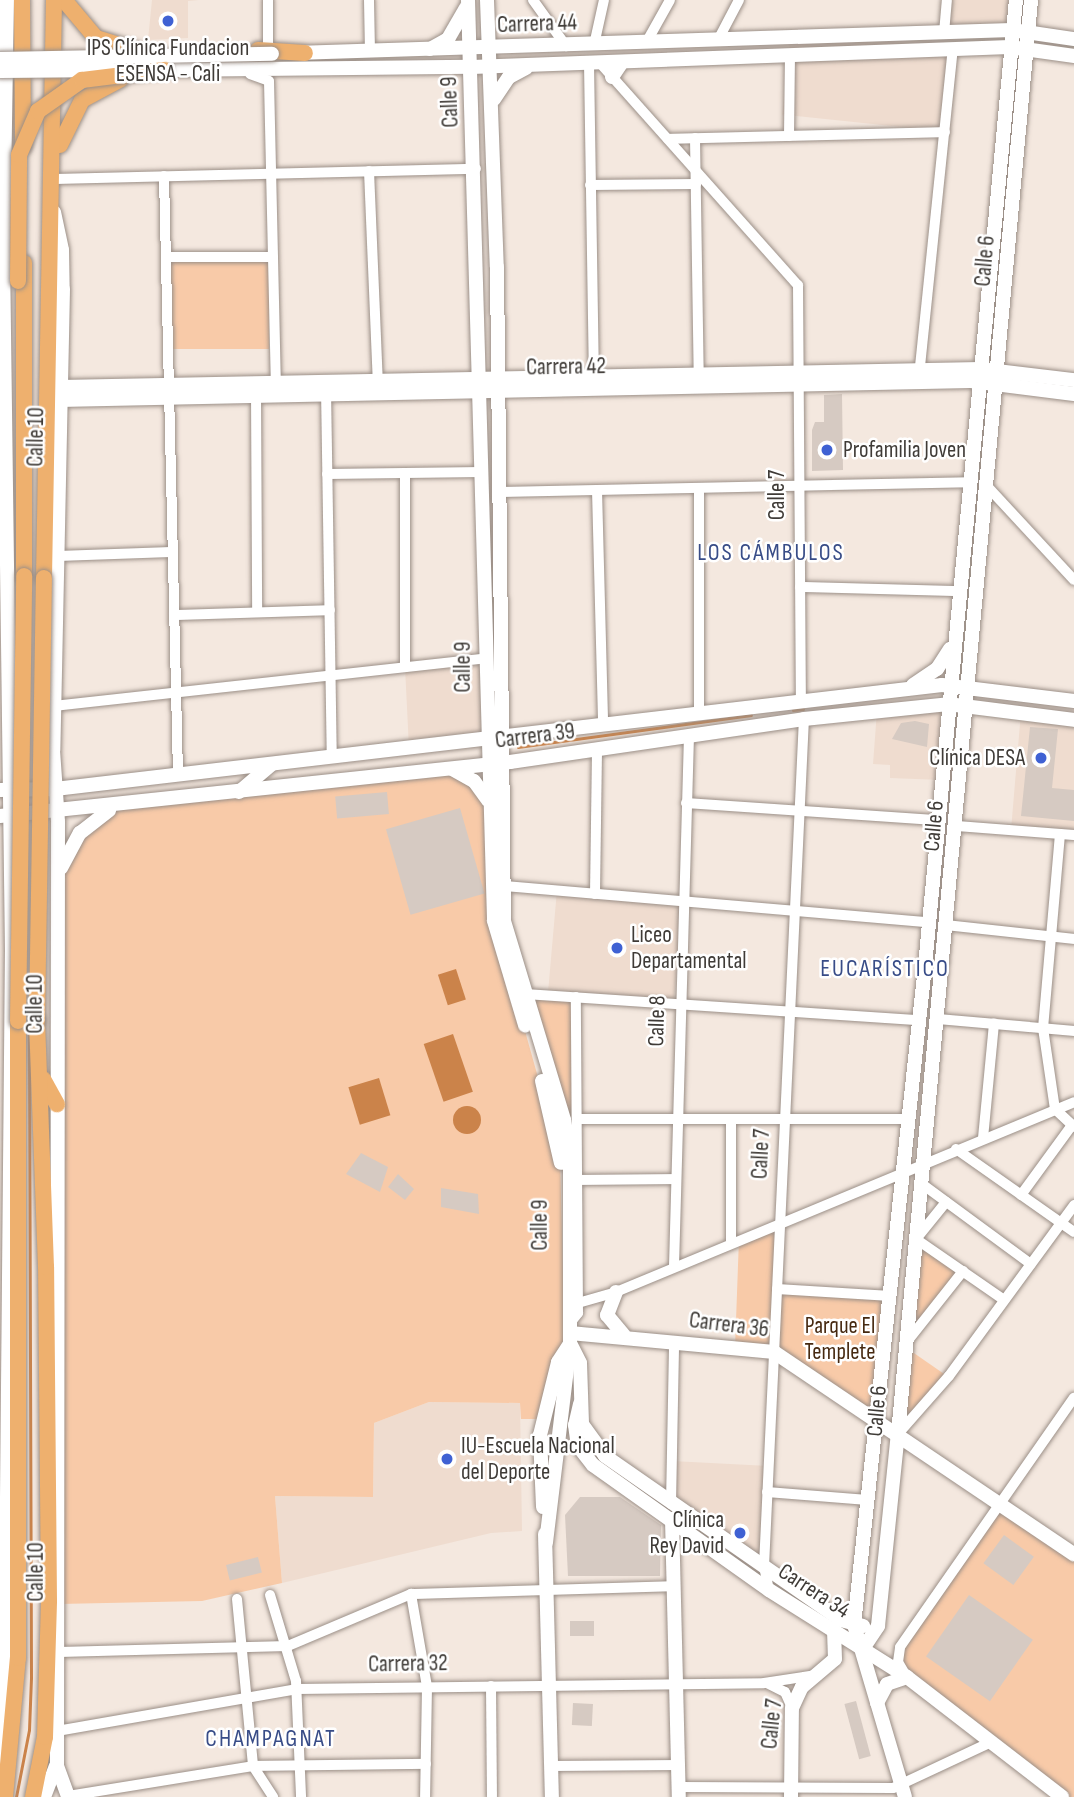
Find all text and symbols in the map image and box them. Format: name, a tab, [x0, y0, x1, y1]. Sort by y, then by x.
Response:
street label: Carrera 44	[497, 9, 577, 39]
marker: IPS Clínica Fundacion ESENSA - Cali	[158, 11, 178, 31]
place label: IPS Clínica Fundacion ESENSA - Cali	[87, 34, 249, 88]
street label: Calle 9	[435, 76, 465, 128]
street label: Calle 6	[969, 234, 1001, 288]
street label: Carrera 42	[526, 353, 606, 381]
street label: Calle 10	[22, 407, 50, 467]
place label: Profamilia Joven	[843, 436, 966, 464]
marker: Profamilia Joven	[817, 440, 837, 460]
street label: Calle 7	[763, 470, 791, 520]
district label: LOS CÁMBULOS	[699, 539, 843, 567]
street label: Calle 9	[449, 641, 477, 693]
street label: Carrera 39	[493, 717, 577, 755]
place label: Clínica DESA	[929, 744, 1025, 772]
marker: Clínica DESA	[1031, 748, 1051, 768]
street label: Calle 6	[918, 799, 950, 853]
place label: Liceo Departamental	[631, 921, 747, 975]
marker: Liceo Departamental	[609, 940, 625, 956]
district label: EUCARÍSTICO	[822, 955, 948, 983]
street label: Calle 10	[21, 974, 49, 1034]
street label: Calle 8	[642, 995, 672, 1047]
street label: Calle 7	[746, 1128, 776, 1180]
street label: Calle 9	[526, 1199, 554, 1251]
street label: Carrera 36	[688, 1306, 770, 1344]
park label: Parque El Templete	[805, 1312, 875, 1366]
street label: Calle 6	[861, 1384, 893, 1438]
place label: IU-Escuela Nacional del Deporte	[461, 1432, 615, 1486]
marker: IU-Escuela Nacional del Deporte	[439, 1451, 455, 1467]
place label: Clínica Rey David	[649, 1506, 724, 1560]
marker: Clínica Rey David	[730, 1523, 750, 1543]
street label: Calle 10	[22, 1542, 50, 1602]
street label: Carrera 34	[773, 1558, 855, 1624]
street label: Carrera 32	[368, 1650, 448, 1678]
street label: Calle 7	[756, 1698, 788, 1750]
district label: CHAMPAGNAT	[207, 1725, 335, 1753]

